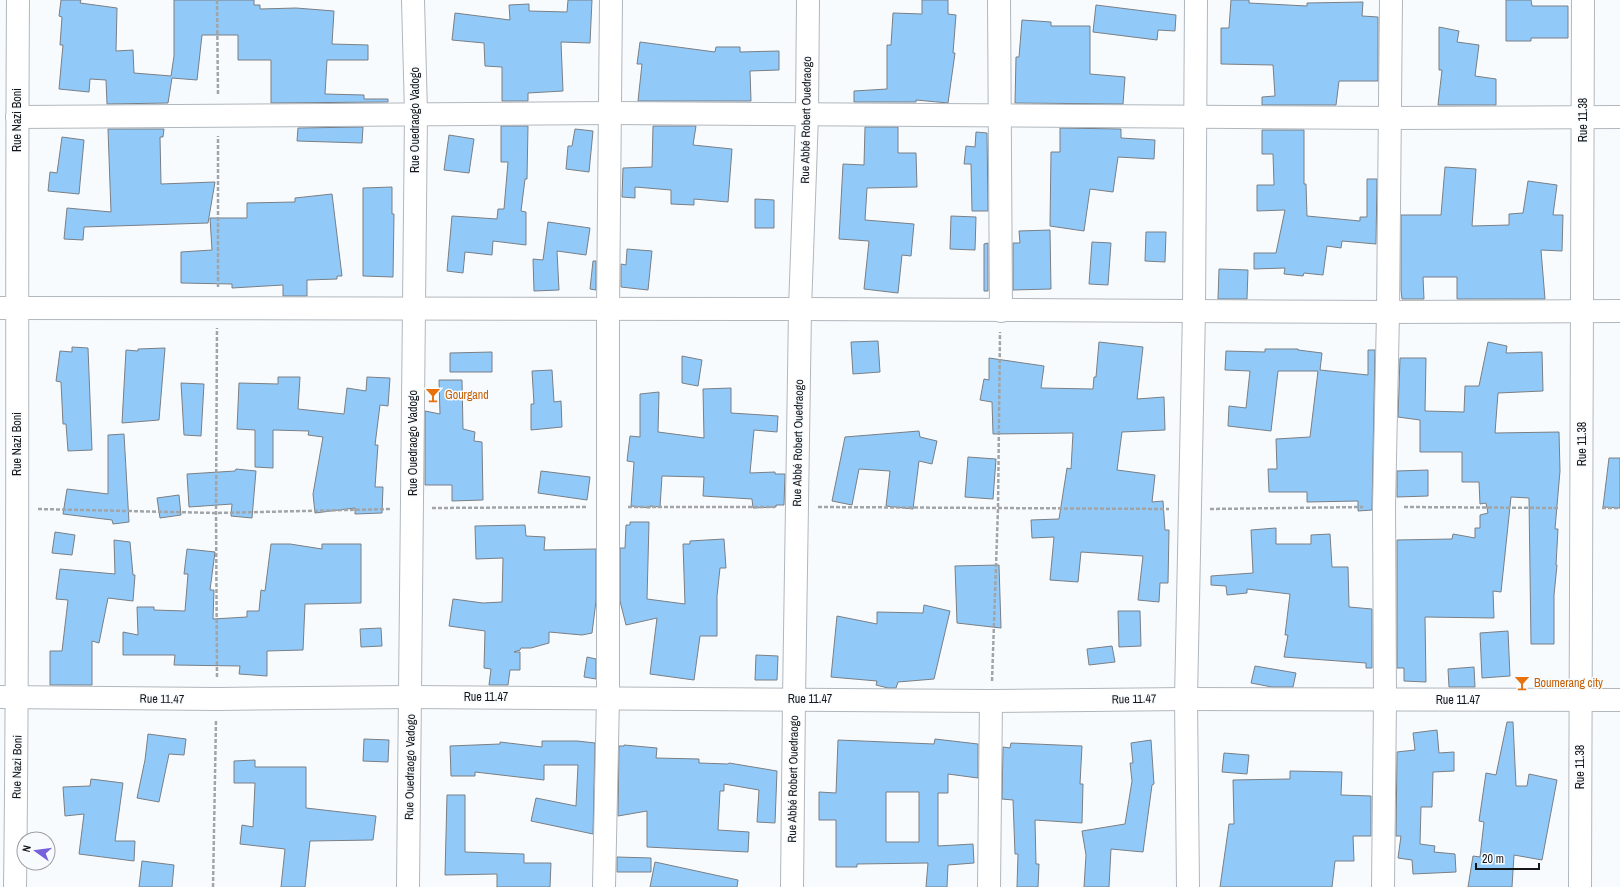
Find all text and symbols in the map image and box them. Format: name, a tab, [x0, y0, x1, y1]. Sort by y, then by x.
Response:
street label: Rue Abbé Robert Ouedraogo	[797, 56, 815, 184]
street label: Rue Ouedraogo Vadogo	[407, 67, 423, 173]
street label: Rue Nazi Boni	[9, 88, 25, 152]
street label: Rue 11.38	[1575, 98, 1591, 142]
street label: Rue Abbé Robert Ouedraogo	[789, 379, 807, 507]
bar icon: Gourgand	[424, 386, 442, 404]
place label: Gourgand	[445, 387, 489, 403]
street label: Rue Ouedraogo Vadogo	[405, 390, 421, 496]
street label: Rue Nazi Boni	[9, 412, 25, 476]
street label: Rue 11.38	[1574, 422, 1590, 466]
bar icon: Boumerang city	[1513, 674, 1531, 692]
place label: Boumerang city	[1534, 675, 1603, 691]
street label: Rue 11.47	[464, 689, 509, 705]
street label: Rue 11.47	[140, 691, 185, 707]
street label: Rue 11.47	[788, 691, 833, 707]
street label: Rue 11.47	[1112, 691, 1157, 707]
street label: Rue 11.47	[1436, 692, 1481, 708]
street label: Rue Ouedraogo Vadogo	[401, 714, 419, 820]
street label: Rue Abbé Robert Ouedraogo	[784, 715, 802, 843]
street label: Rue Nazi Boni	[8, 735, 26, 799]
street label: Rue 11.38	[1572, 745, 1588, 789]
north arrow	[16, 831, 56, 871]
text: N	[19, 844, 34, 853]
scale bar	[1476, 845, 1539, 871]
text: 20 m	[1482, 851, 1504, 867]

